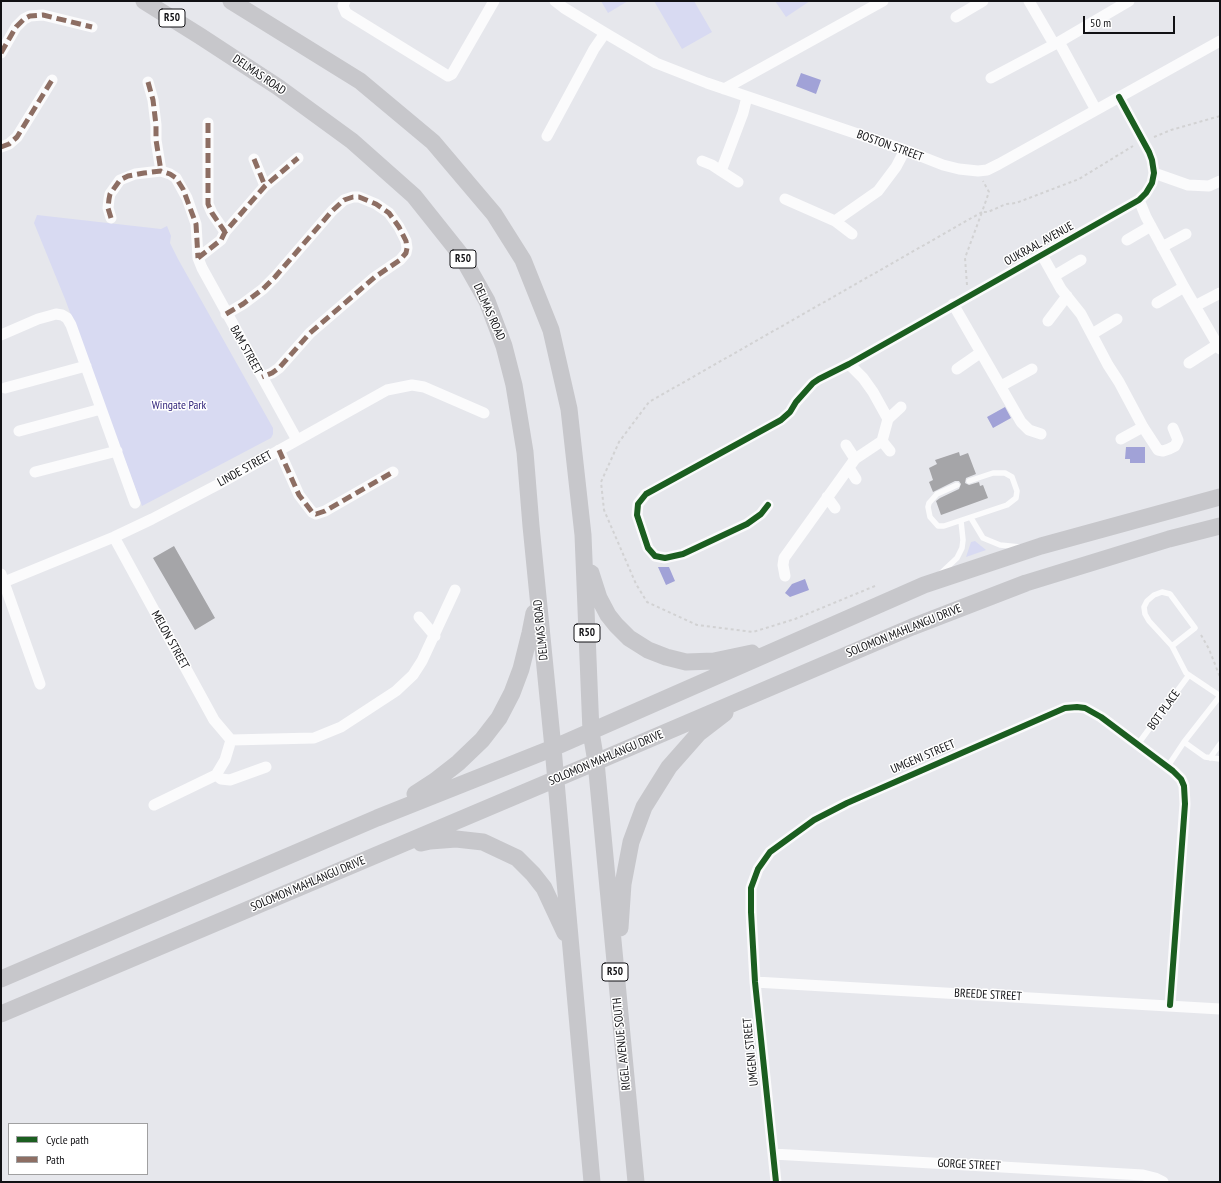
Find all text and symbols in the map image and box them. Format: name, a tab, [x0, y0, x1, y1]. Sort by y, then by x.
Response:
scale bar	[1085, 8, 1177, 34]
road number: R50	[159, 9, 185, 27]
text: 50 m	[1090, 15, 1111, 30]
street label: DELMAS ROAD	[230, 52, 288, 98]
street label: BOSTON STREET	[855, 127, 925, 165]
street label: OUKRAAL AVENUE	[1002, 219, 1076, 269]
road number: R50	[450, 250, 476, 268]
street label: DELMAS ROAD	[470, 281, 508, 343]
street label: BAM STREET	[227, 323, 265, 377]
park label: Wingate Park	[152, 399, 206, 413]
street label: LINDE STREET	[215, 448, 275, 490]
street label: DELMAS ROAD	[531, 599, 551, 661]
street label: SOLOMON MAHLANGU DRIVE	[844, 601, 964, 661]
street label: MELON STREET	[148, 608, 192, 672]
road number: R50	[574, 624, 600, 642]
street label: BOT PLACE	[1145, 687, 1183, 733]
street label: SOLOMON MAHLANGU DRIVE	[547, 727, 665, 789]
street label: UMGENI STREET	[889, 737, 957, 777]
street label: SOLOMON MAHLANGU DRIVE	[249, 853, 367, 915]
road number: R50	[602, 963, 628, 981]
street label: BREEDE STREET	[954, 986, 1022, 1004]
street label: RIGEL AVENUE SOUTH	[610, 997, 634, 1091]
street label: UMGENI STREET	[740, 1017, 762, 1087]
legend	[8, 1123, 148, 1175]
text: Cycle path	[46, 1132, 89, 1147]
text: Path	[46, 1152, 64, 1167]
street label: GORGE STREET	[937, 1156, 1001, 1174]

